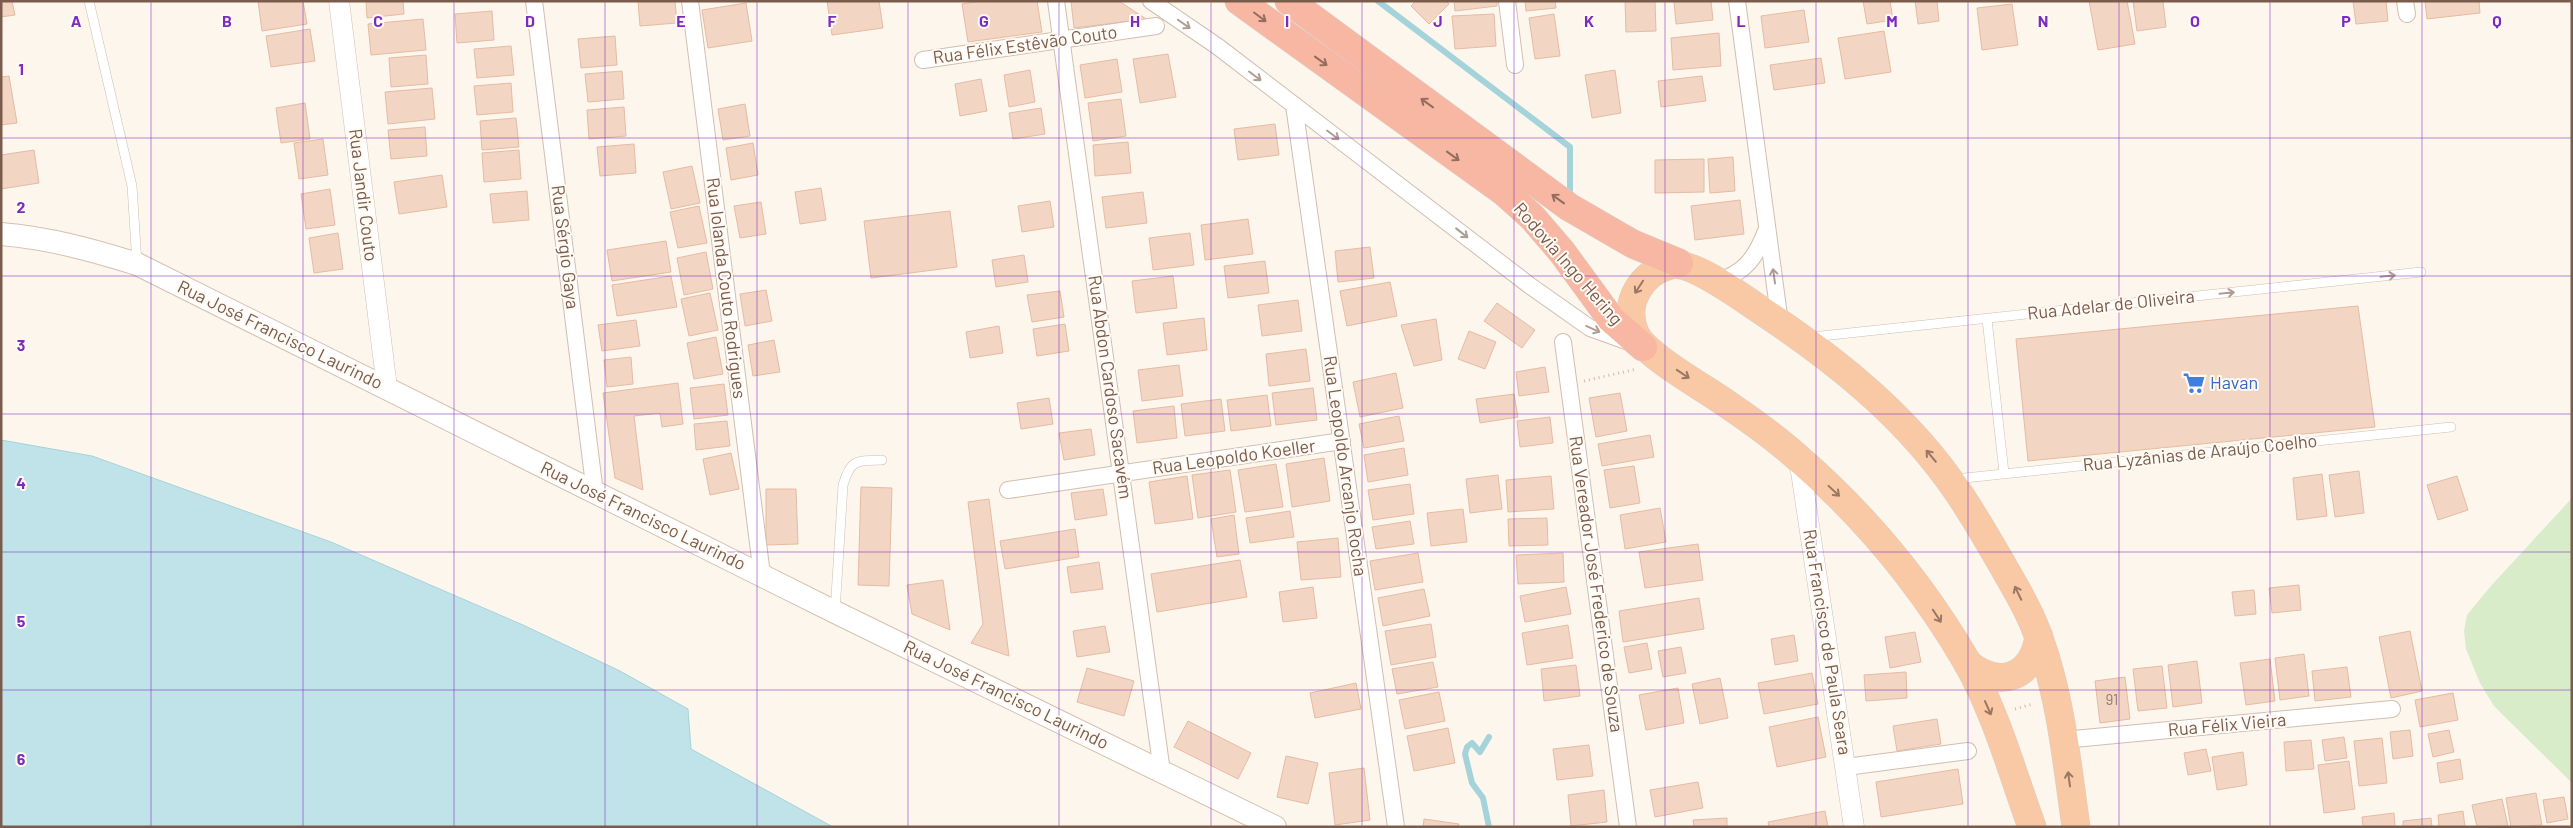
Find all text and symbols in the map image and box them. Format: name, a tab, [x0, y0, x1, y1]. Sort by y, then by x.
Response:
text: A	[71, 11, 82, 30]
text: B	[222, 11, 232, 30]
text: C	[373, 11, 383, 30]
text: D	[525, 11, 535, 30]
text: E	[676, 11, 686, 30]
text: F	[828, 11, 837, 30]
text: G	[979, 11, 989, 30]
text: H	[1130, 11, 1140, 30]
text: I	[1285, 11, 1289, 30]
text: J	[1433, 11, 1443, 30]
text: K	[1584, 11, 1594, 30]
text: L	[1736, 11, 1746, 30]
text: M	[1886, 11, 1898, 30]
text: N	[2038, 11, 2048, 30]
text: O	[2190, 11, 2200, 30]
text: P	[2341, 11, 2351, 30]
text: Q	[2492, 11, 2502, 30]
one-way arrow	[1253, 12, 1267, 22]
one-way arrow	[1177, 19, 1191, 29]
street label: Rua Félix Estêvão Couto	[931, 20, 1118, 68]
one-way arrow	[1314, 56, 1327, 67]
text: 1	[18, 59, 24, 78]
one-way arrow	[1248, 71, 1262, 81]
one-way arrow	[1420, 98, 1434, 108]
street label: Rua Jandir Couto	[345, 127, 383, 263]
one-way arrow	[1326, 129, 1339, 140]
one-way arrow	[1446, 151, 1460, 161]
street label: Rua Iolanda Couto Rodrigues	[703, 176, 751, 400]
street label: Rua Sérgio Gaya	[547, 184, 585, 310]
one-way arrow	[1551, 194, 1565, 204]
text: 2	[17, 197, 26, 216]
street label: Rodovia Ingo Hering	[1510, 198, 1628, 329]
one-way arrow	[1455, 228, 1468, 239]
one-way arrow	[1768, 269, 1778, 285]
one-way arrow	[2380, 271, 2396, 280]
street label: Rua Abdon Cardoso Sacavém	[1084, 273, 1138, 500]
street label: Rua José Francisco Laurindo	[174, 275, 387, 393]
one-way arrow	[1634, 280, 1644, 294]
street label: Rua Adelar de Oliveira	[2026, 284, 2196, 324]
one-way arrow	[2218, 288, 2234, 298]
one-way arrow	[1585, 324, 1600, 334]
text: 3	[17, 335, 25, 354]
street label: Rua Leopoldo Arcanjo Rocha	[1320, 354, 1372, 578]
one-way arrow	[1676, 369, 1690, 379]
supermarket icon: Havan	[2181, 370, 2207, 396]
place label: Havan	[2210, 371, 2258, 393]
street label: Rua Lyzânias de Araújo Coelho	[2082, 429, 2318, 475]
street label: Rua Leopoldo Koeller	[1151, 434, 1317, 478]
street label: Rua Vereador José Frederico de Souza	[1565, 434, 1629, 734]
one-way arrow	[1925, 450, 1937, 463]
street label: Rua José Francisco Laurindo	[537, 456, 750, 574]
text: 4	[16, 473, 26, 492]
one-way arrow	[1828, 485, 1841, 497]
street label: Rua Francisco de Paula Seara	[1799, 527, 1857, 756]
one-way arrow	[2013, 586, 2022, 601]
one-way arrow	[1932, 609, 1942, 623]
text: 5	[17, 611, 26, 630]
street label: Rua José Francisco Laurindo	[900, 635, 1113, 753]
house number: 91	[2106, 690, 2118, 708]
one-way arrow	[1984, 700, 1993, 715]
street label: Rua Félix Vieira	[2167, 708, 2287, 740]
text: 6	[17, 749, 26, 768]
one-way arrow	[2063, 771, 2073, 787]

